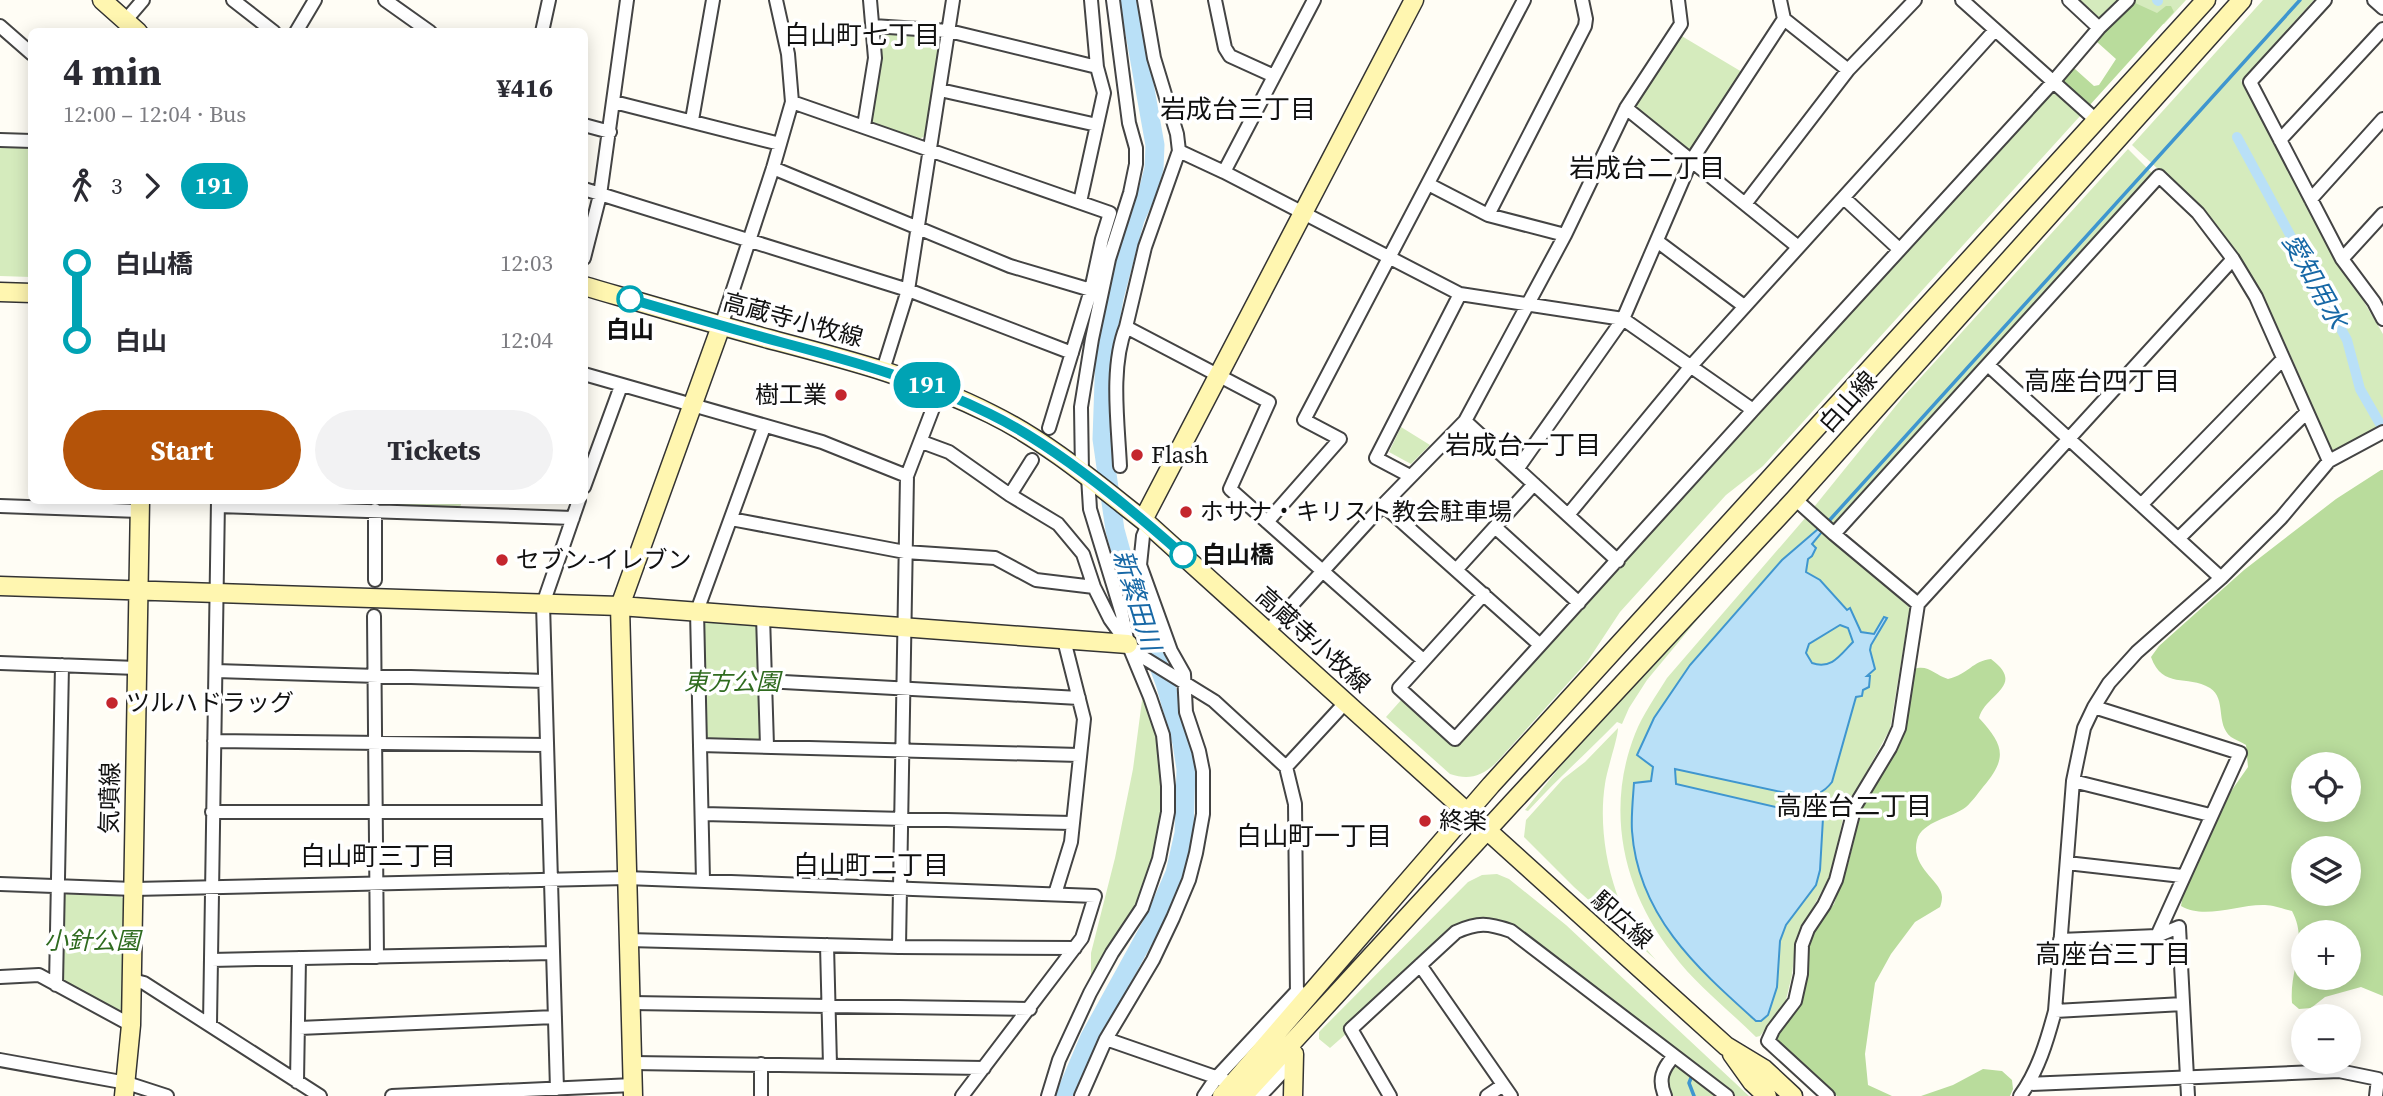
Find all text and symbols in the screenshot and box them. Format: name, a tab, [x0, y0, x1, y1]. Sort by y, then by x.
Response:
district label: 白山町七丁目	[784, 17, 940, 53]
text: 4 min	[63, 46, 162, 98]
text: ¥416	[497, 70, 553, 106]
district label: 岩成台三丁目	[1160, 91, 1316, 127]
text: 12:00 – 12:04 · Bus	[63, 98, 246, 130]
district label: 岩成台二丁目	[1569, 150, 1725, 186]
icon: walk	[63, 167, 101, 205]
icon: forward	[133, 167, 171, 205]
text: 191	[195, 169, 234, 202]
text: 3	[111, 170, 123, 202]
water label: 愛知用水	[2274, 227, 2357, 338]
text: 白山橋	[115, 246, 193, 282]
text: 12:03	[500, 247, 553, 279]
street label: 高蔵寺小牧線	[719, 285, 867, 354]
marker: 白山	[617, 286, 643, 312]
place label: 白山	[606, 313, 654, 346]
text: 白山	[115, 323, 167, 359]
text: 12:04	[500, 324, 553, 356]
line badge: 191	[887, 362, 967, 408]
district label: 高座台四丁目	[2024, 363, 2180, 399]
street label: 白山線	[1811, 364, 1884, 439]
text: 191	[907, 368, 947, 401]
place label: 樹工業	[755, 378, 827, 411]
marker: 樹工業	[833, 387, 849, 403]
button: Start	[63, 410, 301, 490]
button: Tickets	[315, 410, 553, 490]
district label: 岩成台一丁目	[1445, 427, 1601, 463]
place label: Flash	[1151, 438, 1209, 471]
marker: Flash	[1129, 447, 1145, 463]
place label: ホサナ・キリスト教会駐車場	[1200, 495, 1512, 528]
marker: ホサナ・キリスト教会駐車場	[1178, 504, 1194, 520]
place label: 白山橋	[1202, 538, 1274, 571]
marker: 白山橋	[1170, 542, 1196, 568]
place label: セブン-イレブン	[516, 543, 692, 576]
water label: 新繁田川	[1105, 545, 1170, 658]
marker: セブン-イレブン	[494, 552, 510, 568]
street label: 高蔵寺小牧線	[1249, 579, 1378, 700]
park label: 東方公園	[684, 665, 783, 698]
place label: ツルハドラッグ	[126, 686, 294, 719]
marker: ツルハドラッグ	[104, 695, 120, 711]
map controls	[2291, 752, 2361, 1074]
button: locate	[2291, 752, 2361, 822]
street label: 気噴線	[92, 762, 127, 834]
district label: 高座台二丁目	[1776, 788, 1932, 824]
place label: 終楽	[1439, 804, 1487, 837]
marker: 終楽	[1417, 813, 1433, 829]
district label: 白山町一丁目	[1236, 818, 1392, 854]
button: layers	[2291, 836, 2361, 906]
district label: 白山町三丁目	[300, 838, 456, 874]
district label: 白山町二丁目	[793, 847, 949, 883]
street label: 駅広線	[1585, 883, 1660, 956]
button: +	[2291, 920, 2361, 990]
park label: 小針公園	[44, 924, 143, 957]
district label: 高座台三丁目	[2035, 936, 2191, 972]
button: −	[2291, 1004, 2361, 1074]

